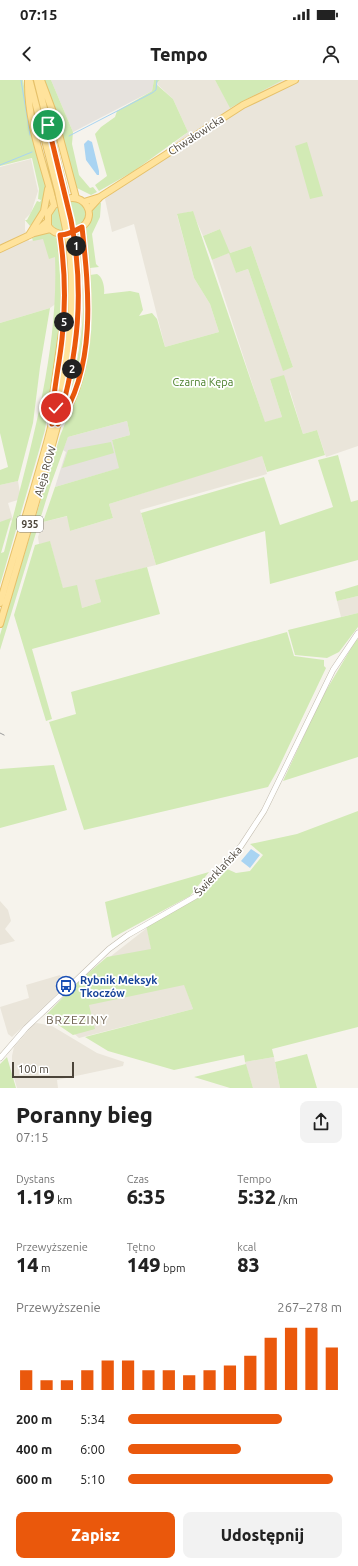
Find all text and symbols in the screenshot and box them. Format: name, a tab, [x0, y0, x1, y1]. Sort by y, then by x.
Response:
text: 07:15	[20, 6, 58, 23]
icon: back	[16, 43, 38, 65]
icon: person	[320, 43, 342, 65]
text: Tempo	[150, 44, 208, 64]
pin	[31, 108, 65, 142]
street label: Chwałowicka	[166, 113, 226, 157]
icon: arrive	[37, 114, 59, 136]
pin: 1	[66, 236, 86, 256]
text: 1	[73, 240, 79, 252]
pin: 5	[54, 312, 74, 332]
text: 5	[61, 316, 67, 328]
pin: 2	[62, 359, 82, 379]
text: 2	[69, 363, 75, 375]
park label: Czarna Kępa	[173, 376, 233, 388]
pin	[39, 391, 73, 425]
icon: check	[45, 397, 67, 419]
street label: Aleja ROW	[32, 444, 58, 498]
road number: 935	[17, 516, 43, 532]
street label: Świerklańska	[191, 843, 244, 898]
place label: Rybnik Meksyk Tkoczów	[80, 974, 158, 999]
bus stop icon: Rybnik Meksyk Tkoczów	[55, 975, 77, 997]
district label: BRZEZINY	[46, 1013, 108, 1026]
scale bar	[12, 1060, 74, 1079]
text: 100 m	[18, 1063, 49, 1075]
button: share	[300, 1101, 342, 1143]
text: Poranny bieg	[16, 1102, 153, 1127]
text: 07:15	[16, 1130, 49, 1144]
text: Dystans	[16, 1173, 55, 1185]
text: Czas	[127, 1173, 149, 1185]
text: Tempo	[237, 1173, 271, 1185]
text: 1.19	[16, 1185, 55, 1208]
text: 6:35	[127, 1185, 165, 1208]
text: 5:32	[237, 1185, 276, 1208]
text: km	[55, 1194, 72, 1206]
text: /km	[276, 1194, 298, 1206]
text: Przewyższenie	[16, 1241, 88, 1253]
text: Tętno	[127, 1241, 155, 1253]
text: kcal	[237, 1241, 256, 1253]
text: 14	[16, 1253, 39, 1276]
text: 149	[127, 1253, 161, 1276]
text: 83	[237, 1253, 260, 1276]
text: m	[39, 1262, 51, 1274]
text: bpm	[161, 1262, 185, 1274]
text: Przewyższenie	[16, 1300, 101, 1314]
text: 267–278 m	[277, 1300, 342, 1314]
text: 200 m	[16, 1412, 52, 1426]
text: 5:34	[80, 1412, 105, 1426]
text: 400 m	[16, 1442, 52, 1456]
text: 6:00	[80, 1442, 105, 1456]
text: 600 m	[16, 1472, 52, 1486]
text: 5:10	[80, 1472, 105, 1486]
button: Zapisz	[16, 1512, 175, 1558]
button: Udostępnij	[183, 1512, 342, 1558]

